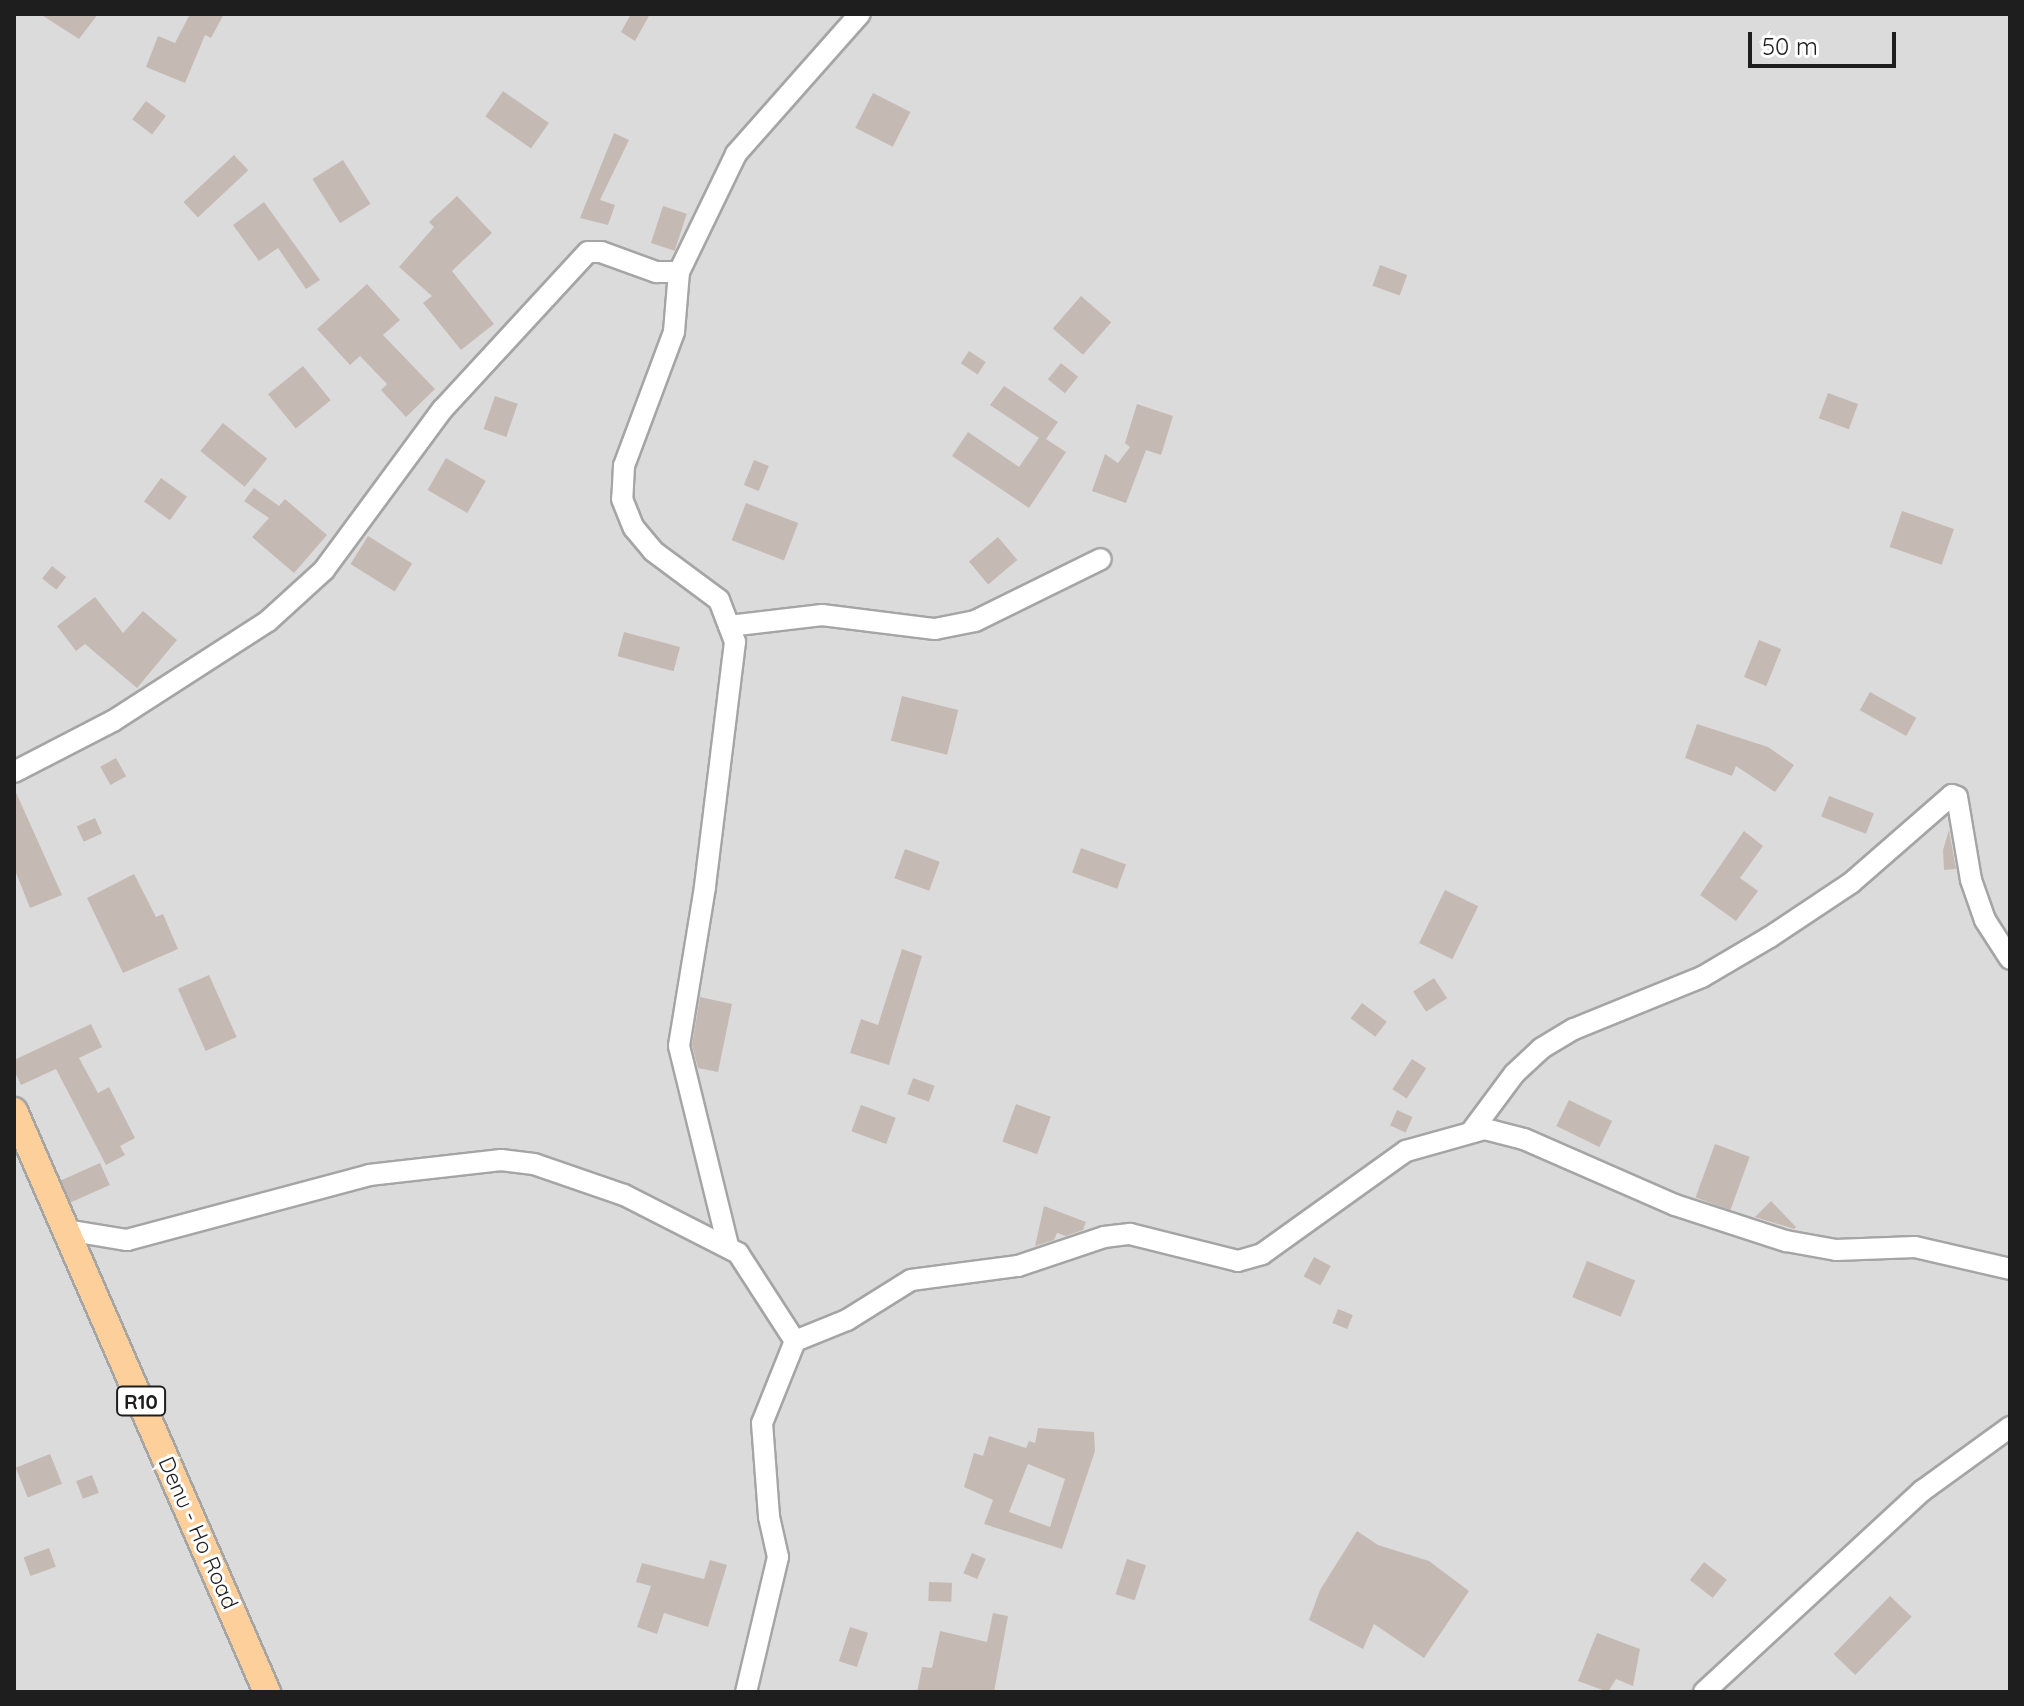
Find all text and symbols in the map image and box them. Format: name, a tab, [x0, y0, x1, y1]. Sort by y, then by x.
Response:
scale bar	[1752, 16, 1900, 66]
text: 50 m	[1762, 31, 1818, 61]
road number: R10	[115, 1385, 167, 1417]
street label: Denu - Ho Road	[153, 1453, 243, 1613]

